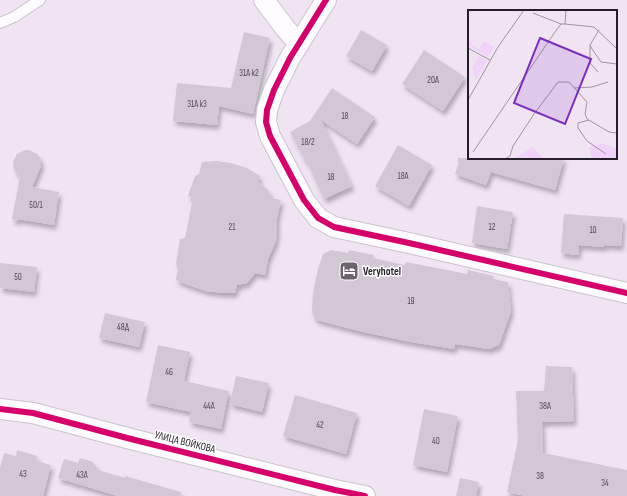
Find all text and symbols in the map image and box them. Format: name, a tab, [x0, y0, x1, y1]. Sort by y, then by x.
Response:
inset map	[468, 10, 617, 159]
house number: 31А к2	[239, 68, 259, 79]
house number: 20А	[427, 75, 439, 86]
house number: 31А к3	[187, 99, 207, 110]
house number: 18	[341, 111, 349, 122]
house number: 18/2	[301, 137, 315, 148]
house number: 18А	[398, 171, 409, 182]
house number: 18	[327, 172, 335, 183]
house number: 50/1	[29, 200, 44, 211]
house number: 21	[229, 222, 236, 233]
house number: 12	[489, 222, 496, 233]
house number: 10	[589, 225, 597, 236]
hotel icon: Veryhotel	[338, 260, 360, 282]
place label: Veryhotel	[363, 265, 401, 278]
house number: 50	[14, 272, 22, 283]
house number: 19	[407, 296, 415, 307]
house number: 48Д	[117, 322, 130, 333]
house number: 46	[165, 367, 173, 378]
house number: 44А	[203, 401, 215, 412]
house number: 38А	[539, 401, 551, 412]
house number: 42	[316, 420, 324, 431]
street label: УЛИЦА ВОЙКОВА	[153, 427, 217, 456]
house number: 40	[432, 436, 440, 447]
house number: 43	[19, 469, 27, 480]
house number: 43А	[76, 470, 88, 481]
house number: 38	[536, 471, 544, 482]
house number: 34	[601, 478, 609, 489]

